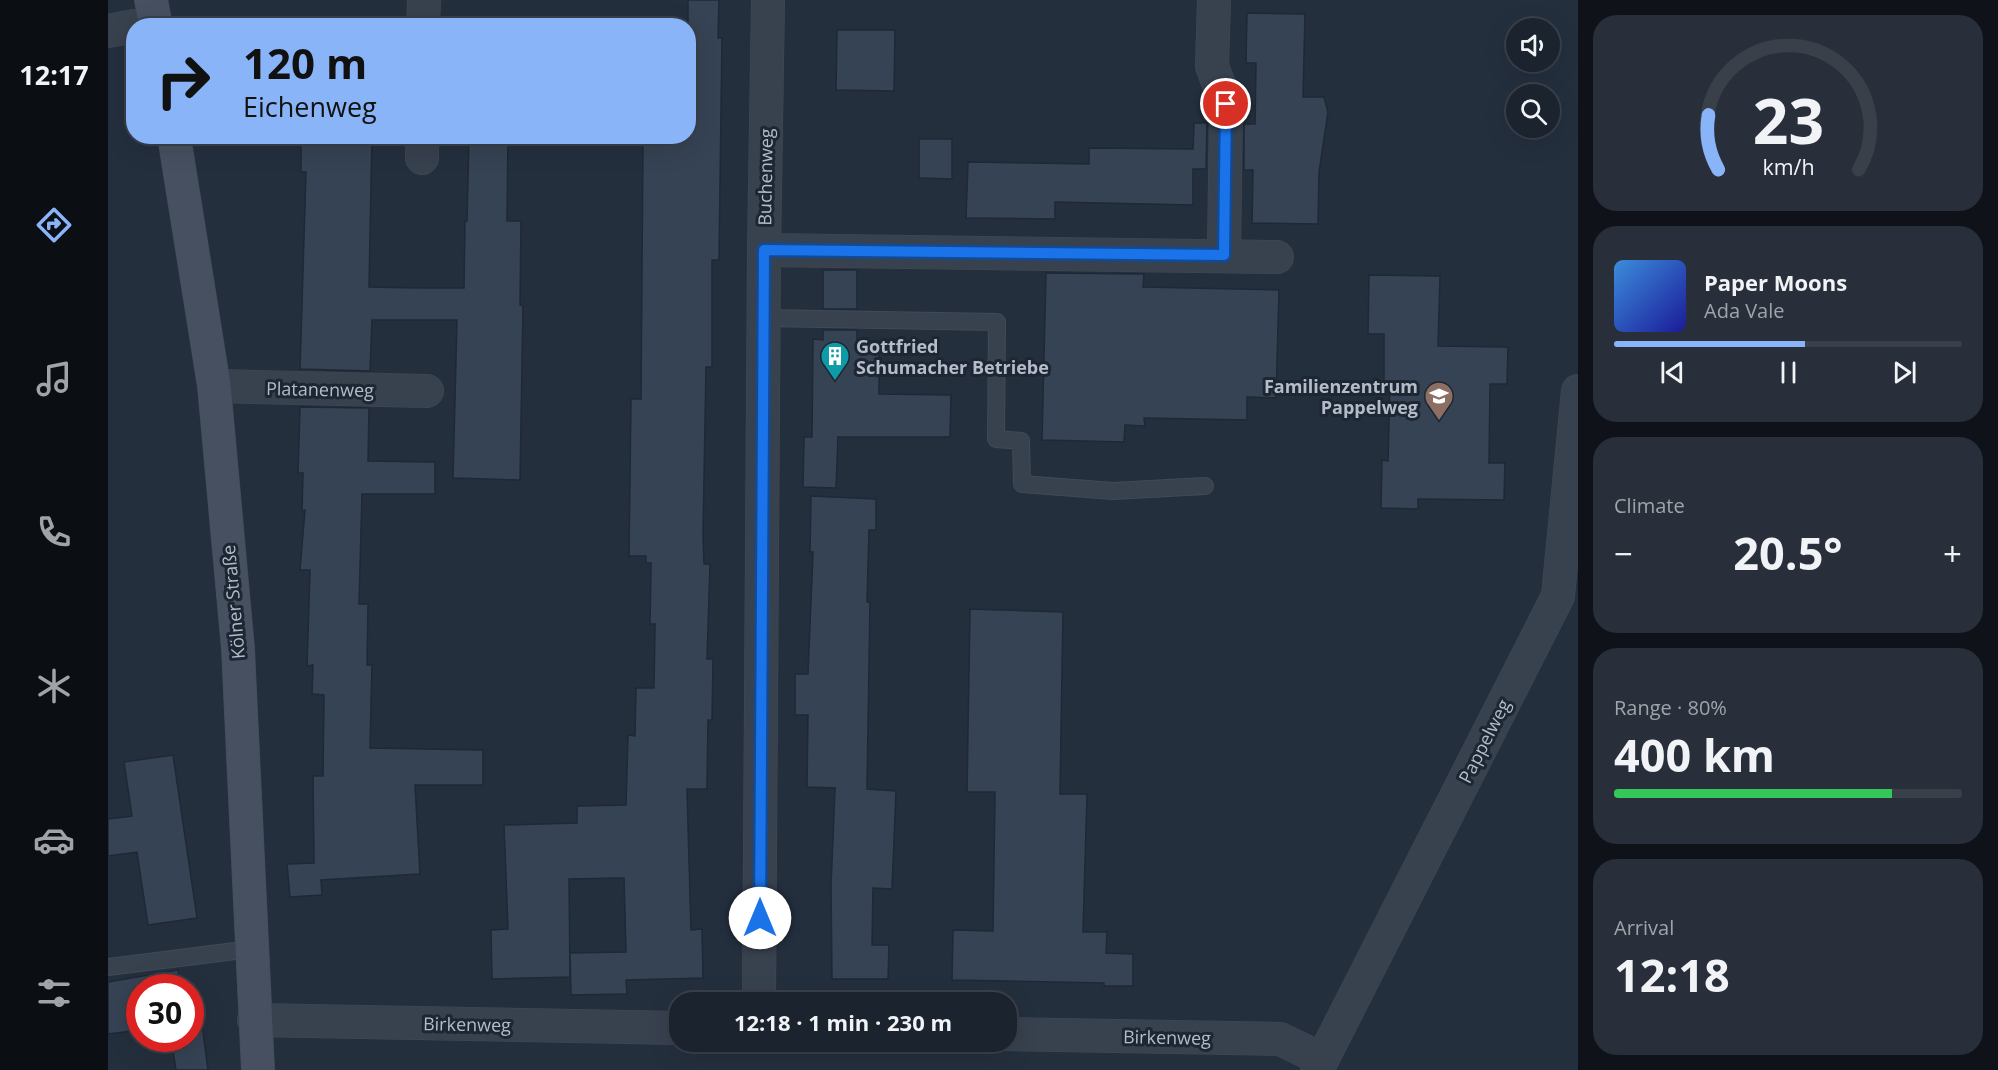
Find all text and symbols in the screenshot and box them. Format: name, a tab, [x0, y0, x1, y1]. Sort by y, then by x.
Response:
map controls	[1506, 18, 1560, 138]
button: sound	[1506, 18, 1560, 72]
text: 120 m	[243, 34, 367, 91]
icon: right	[144, 42, 222, 120]
text: 12:17	[19, 56, 89, 93]
text: 23	[1752, 77, 1824, 162]
pin	[1200, 78, 1251, 129]
button: search	[1506, 84, 1560, 138]
icon: arrive	[1209, 87, 1242, 120]
text: Eichenweg	[243, 88, 377, 125]
street label: Buchenweg	[752, 128, 778, 226]
text: km/h	[1762, 152, 1814, 181]
icon: directions	[33, 204, 75, 246]
text: Paper Moons	[1704, 267, 1847, 297]
text: Ada Vale	[1704, 297, 1785, 324]
place label: Gottfried Schumacher Betriebe	[856, 334, 1049, 379]
building icon: Gottfried Schumacher Betriebe	[819, 340, 851, 382]
icon: previous	[1656, 356, 1689, 389]
icon: pause	[1772, 356, 1805, 389]
icon: next	[1888, 356, 1921, 389]
icon: music	[33, 358, 75, 400]
place label: Familienzentrum Pappelweg	[1264, 374, 1418, 419]
street label: Platanenweg	[266, 376, 374, 402]
school or university icon: Familienzentrum Pappelweg	[1423, 380, 1455, 422]
text: Climate	[1614, 492, 1685, 519]
icon: phone	[33, 511, 75, 553]
text: 20.5°	[1733, 522, 1843, 583]
text: −	[1614, 531, 1633, 576]
text: +	[1943, 531, 1962, 576]
street label: Kölner Straße	[216, 544, 250, 660]
icon: climate	[33, 665, 75, 707]
text: Range · 80%	[1614, 694, 1727, 721]
street label: Pappelweg	[1453, 695, 1516, 787]
text: 400 km	[1614, 724, 1775, 785]
icon: car	[33, 819, 75, 861]
position arrow	[728, 886, 792, 950]
text: Arrival	[1614, 914, 1674, 941]
text: 12:18	[1614, 944, 1730, 1005]
icon: filters	[33, 972, 75, 1014]
speed limit sign: 30	[126, 974, 204, 1052]
text: 12:18 · 1 min · 230 m	[734, 1007, 952, 1037]
street label: Birkenweg	[423, 1011, 511, 1037]
street label: Birkenweg	[1123, 1024, 1211, 1050]

